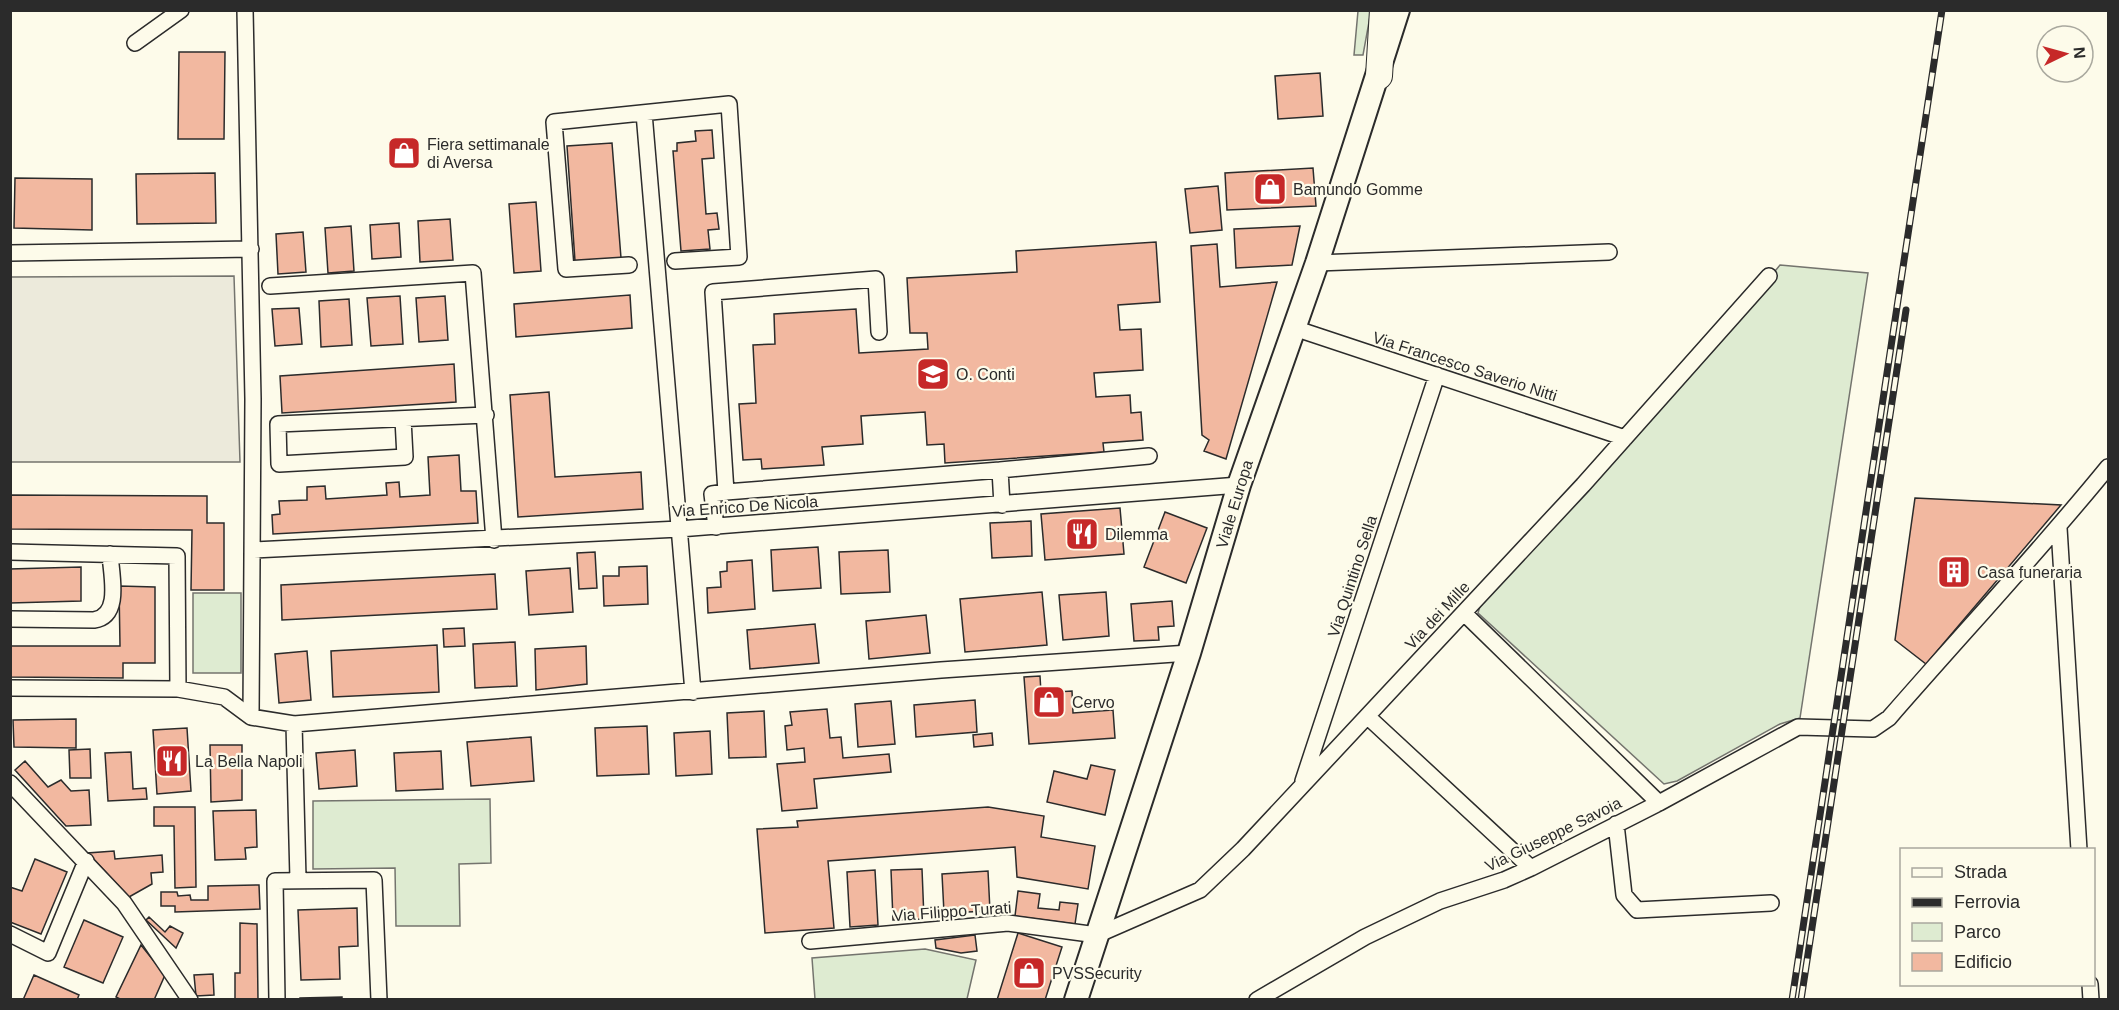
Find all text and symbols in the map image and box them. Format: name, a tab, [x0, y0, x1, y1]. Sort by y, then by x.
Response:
north arrow	[2035, 24, 2095, 84]
text: N	[2070, 46, 2088, 59]
shop icon: Fiera settimanale di Aversa	[386, 135, 422, 171]
place label: Fiera settimanale di Aversa	[427, 136, 550, 171]
shop icon: Bamundo Gomme	[1252, 171, 1288, 207]
place label: Bamundo Gomme	[1293, 181, 1423, 198]
street label: Via Francesco Saverio Nitti	[1371, 329, 1559, 404]
school or university icon: O. Conti	[915, 356, 951, 392]
place label: O. Conti	[956, 366, 1015, 383]
street label: Viale Europa	[1213, 458, 1256, 550]
street label: Via Enrico De Nicola	[671, 493, 819, 520]
street label: Via Quintino Sella	[1325, 513, 1380, 639]
restaurant icon: Dilemma	[1064, 516, 1100, 552]
place label: Dilemma	[1105, 526, 1168, 543]
building icon: Casa funeraria	[1936, 554, 1972, 590]
place label: Casa funeraria	[1977, 564, 2082, 581]
street label: Via dei Mille	[1402, 578, 1473, 653]
shop icon: Cervo	[1031, 684, 1067, 720]
place label: Cervo	[1072, 694, 1115, 711]
restaurant icon: La Bella Napoli	[154, 743, 190, 779]
place label: La Bella Napoli	[195, 753, 303, 770]
street label: Via Giuseppe Savoia	[1482, 794, 1624, 875]
legend	[1900, 848, 2095, 986]
text: Strada	[1954, 862, 2008, 882]
text: Ferrovia	[1954, 892, 2021, 912]
street label: Via Filippo Turati	[892, 899, 1012, 924]
text: Parco	[1954, 922, 2001, 942]
text: Edificio	[1954, 952, 2012, 972]
shop icon: PVSSecurity	[1011, 955, 1047, 991]
place label: PVSSecurity	[1052, 965, 1142, 982]

